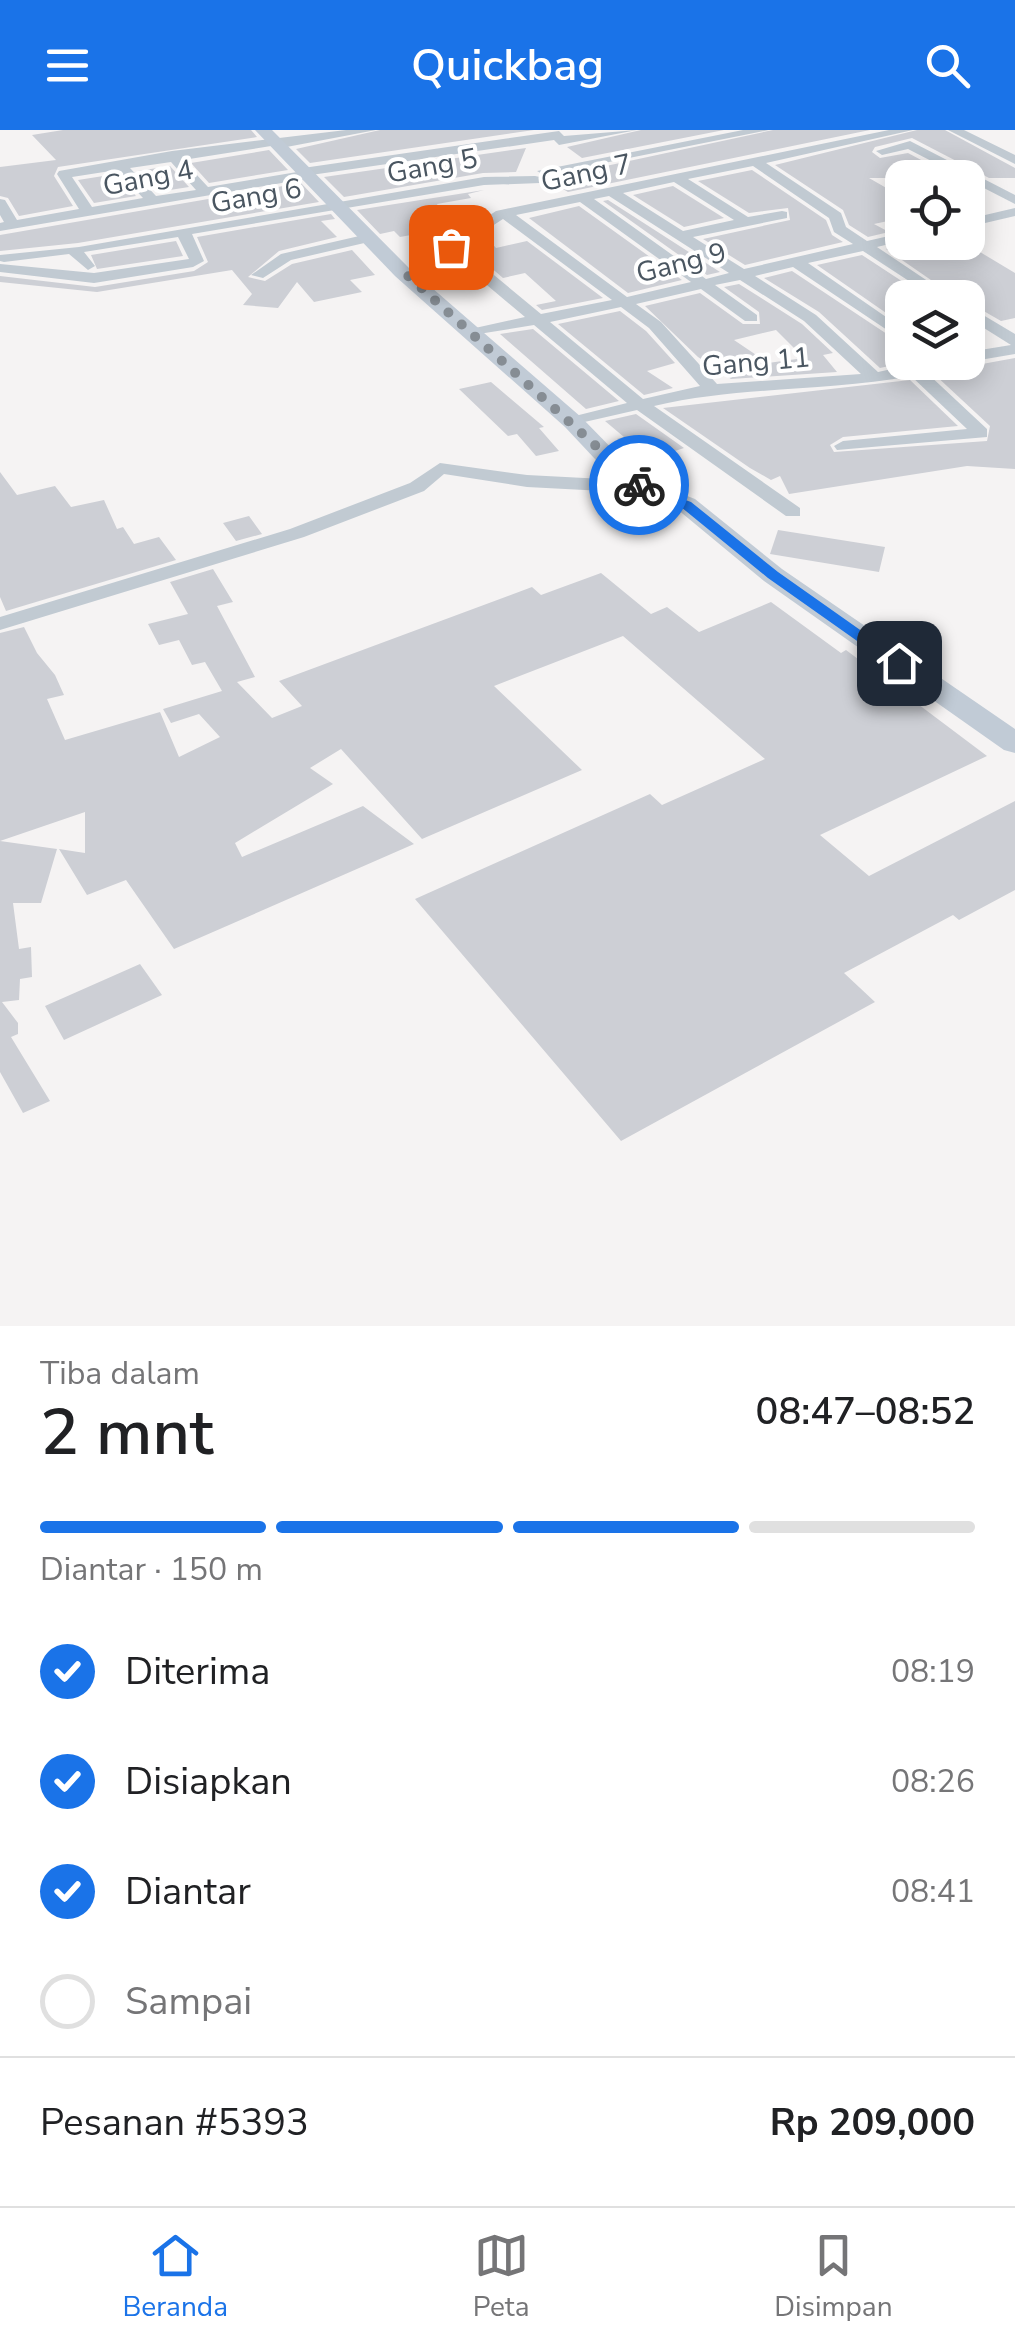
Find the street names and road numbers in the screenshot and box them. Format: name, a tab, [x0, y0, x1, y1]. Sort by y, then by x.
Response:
street label: Gang 5	[384, 139, 481, 193]
street label: Gang 7	[538, 145, 635, 201]
street label: Gang 4	[100, 151, 197, 205]
street label: Gang 6	[208, 169, 305, 223]
street label: Gang 9	[632, 233, 730, 292]
street label: Gang 11	[700, 338, 812, 386]

